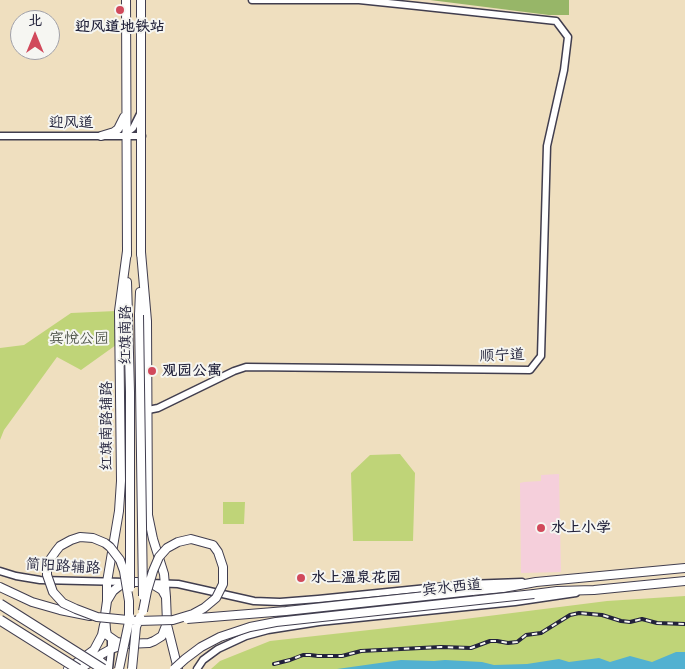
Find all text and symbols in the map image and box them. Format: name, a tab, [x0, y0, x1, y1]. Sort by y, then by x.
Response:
marker: 迎风道地铁站	[114, 4, 126, 16]
north arrow	[10, 10, 60, 60]
text: 北	[28, 12, 42, 29]
place label: 迎风道地铁站	[75, 18, 165, 36]
street label: 迎风道	[49, 114, 93, 132]
street label: 红旗南路	[117, 305, 135, 365]
park label: 宾悦公园	[49, 330, 109, 348]
street label: 顺宁道	[479, 346, 525, 366]
place label: 观园公寓	[162, 362, 222, 380]
marker: 观园公寓	[146, 365, 158, 377]
street label: 红旗南路辅路	[98, 381, 116, 471]
place label: 水上小学	[551, 519, 611, 537]
marker: 水上小学	[535, 522, 547, 534]
street label: 简阳路辅路	[25, 556, 101, 578]
place label: 水上温泉花园	[311, 569, 401, 587]
marker: 水上温泉花园	[295, 572, 307, 584]
street label: 宾水西道	[421, 576, 483, 600]

